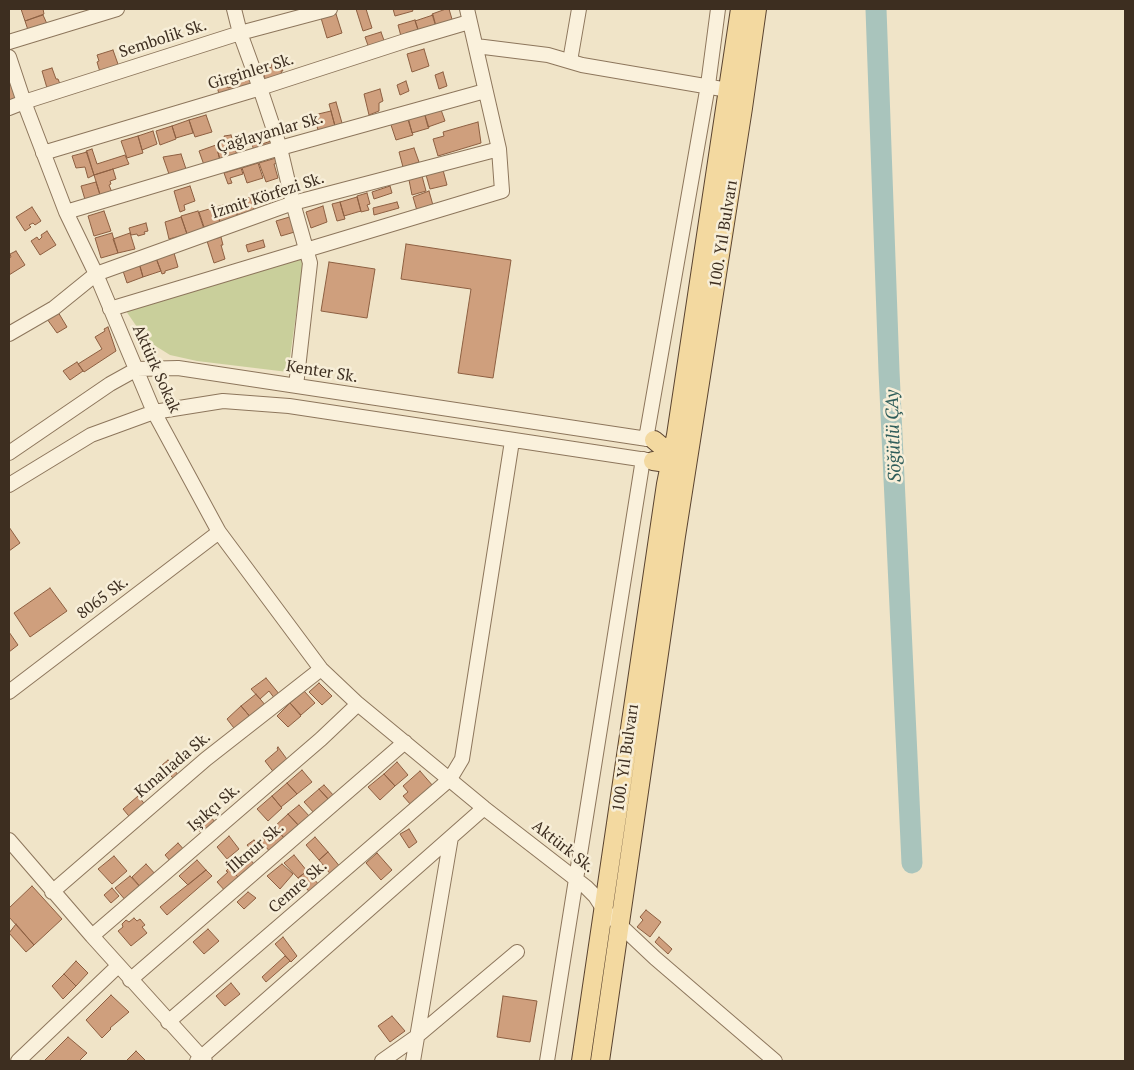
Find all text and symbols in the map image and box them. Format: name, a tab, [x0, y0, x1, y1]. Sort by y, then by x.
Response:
street label: Sembolik Sk.	[117, 16, 209, 62]
street label: Girginler Sk.	[206, 50, 296, 94]
street label: Çağlayanlar Sk.	[215, 109, 325, 157]
street label: İzmit Körfezi Sk.	[209, 169, 327, 223]
street label: 100. Yıl Bulvarı	[706, 179, 742, 289]
street label: Aktürk Sokak	[128, 322, 184, 416]
street label: Kenter Sk.	[285, 357, 359, 387]
water label: Söğütlü ÇAy	[882, 389, 906, 483]
street label: 8065 Sk.	[74, 572, 132, 624]
street label: 100. Yıl Bulvarı	[609, 703, 643, 813]
street label: Kınalıada Sk.	[131, 728, 215, 802]
street label: Işıkçı Sk.	[184, 780, 244, 836]
street label: Aktürk Sk.	[528, 817, 598, 877]
street label: İlknur Sk.	[224, 818, 288, 878]
street label: Cemre Sk.	[265, 856, 331, 918]

